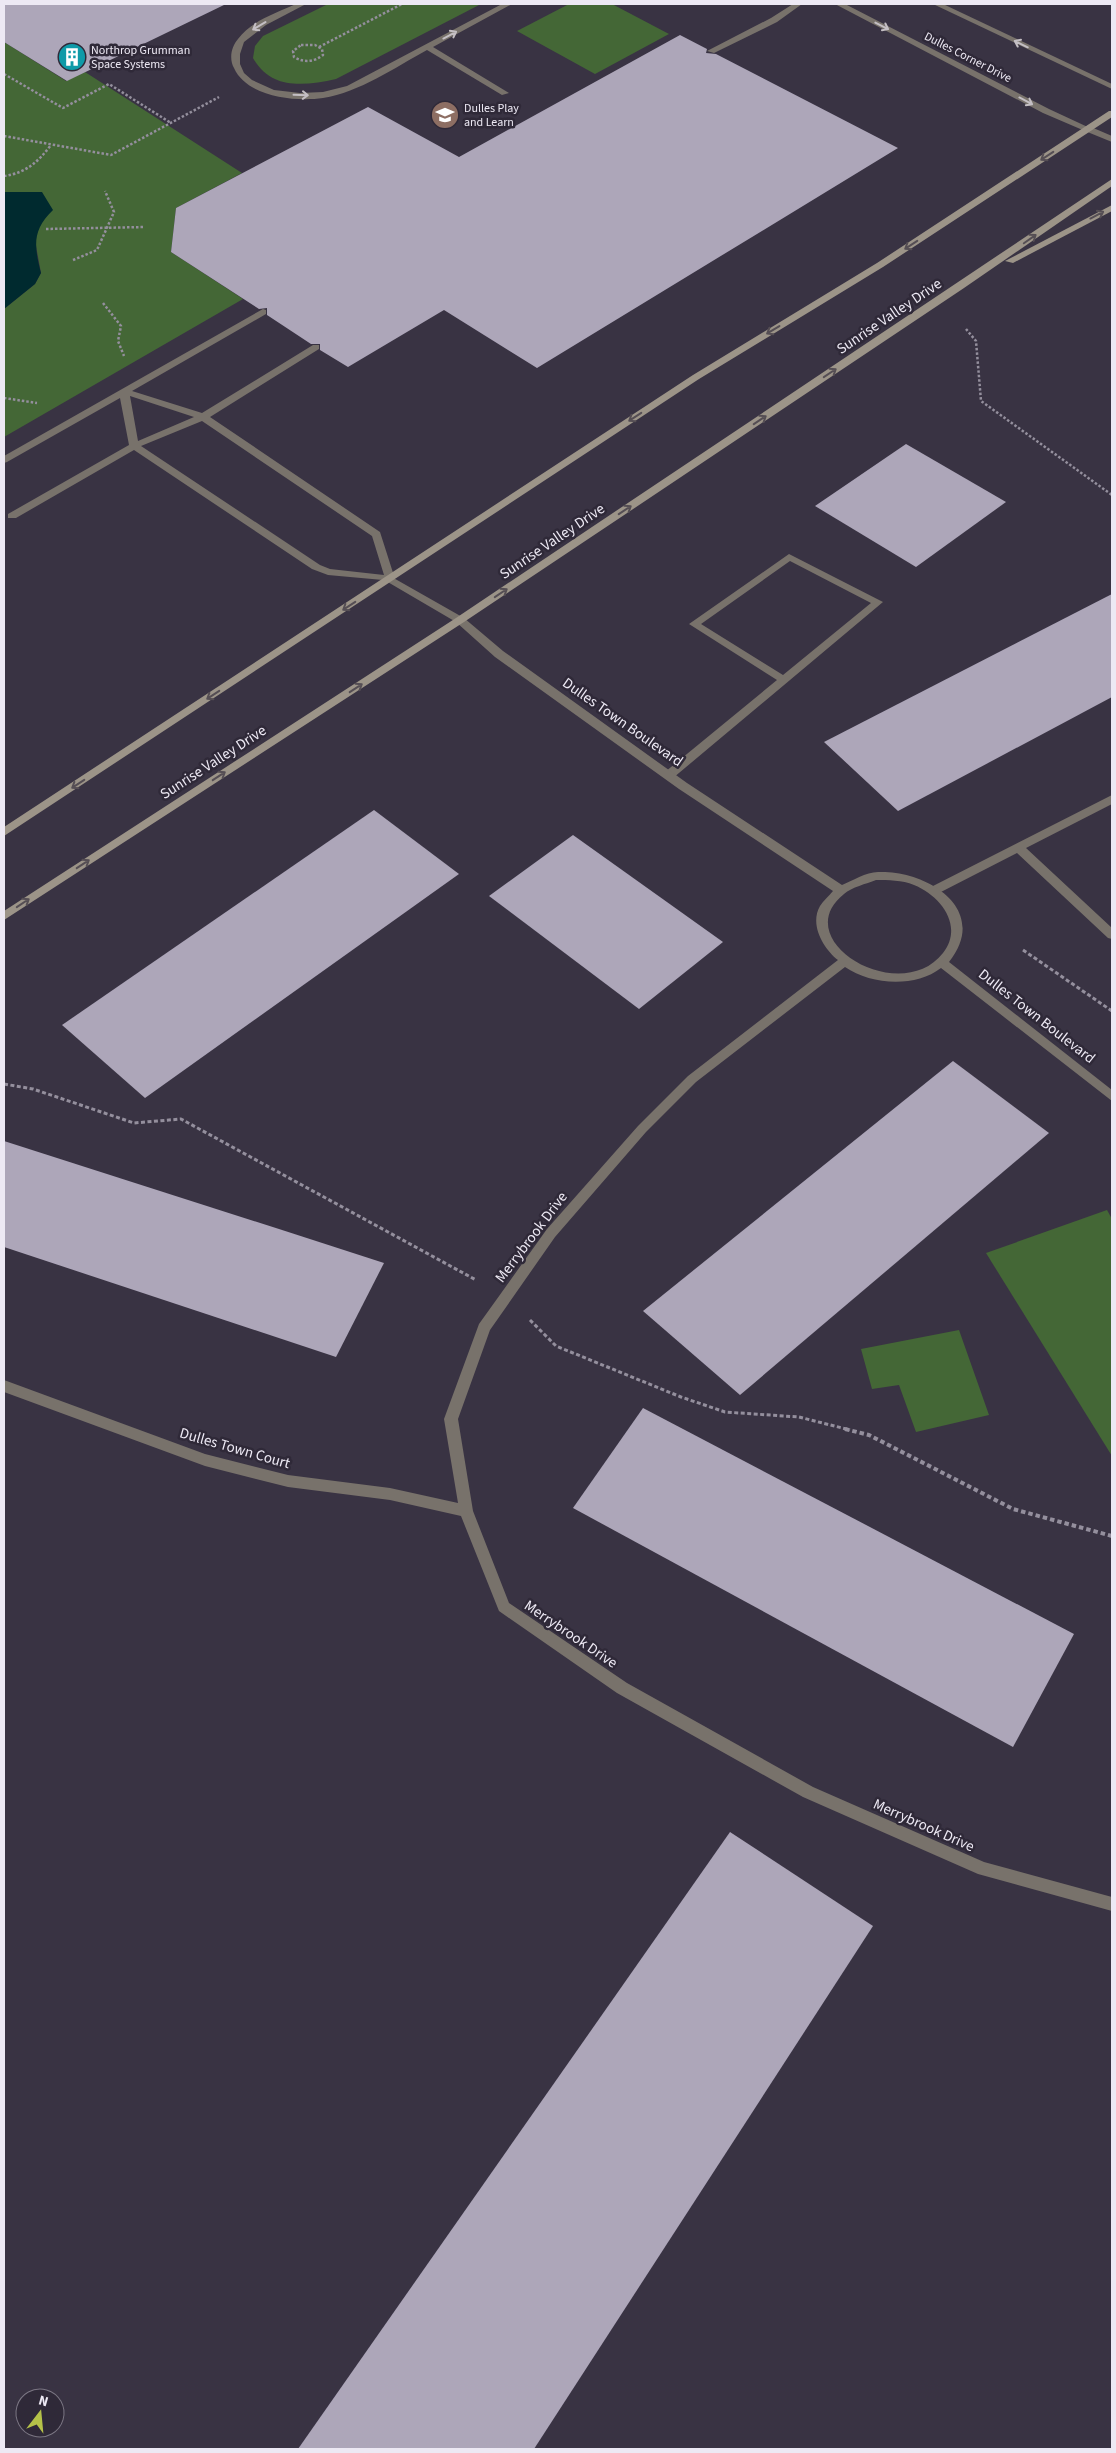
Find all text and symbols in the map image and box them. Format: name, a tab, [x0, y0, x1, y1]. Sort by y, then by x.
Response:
one-way arrow	[252, 22, 266, 32]
one-way arrow	[874, 22, 889, 31]
street label: Dulles Corner Drive	[921, 28, 1014, 87]
one-way arrow	[442, 30, 457, 40]
one-way arrow	[1014, 39, 1029, 48]
building icon: Northrop Grumman Space Systems	[57, 42, 87, 72]
place label: Northrop Grumman Space Systems	[91, 42, 190, 73]
one-way arrow	[293, 90, 309, 100]
one-way arrow	[1018, 97, 1033, 106]
school or university icon: Dulles Play and Learn	[430, 100, 460, 130]
place label: Dulles Play and Learn	[464, 100, 519, 131]
one-way arrow	[1040, 151, 1054, 161]
one-way arrow	[1089, 210, 1104, 219]
one-way arrow	[1023, 234, 1037, 244]
one-way arrow	[904, 239, 918, 250]
street label: Sunrise Valley Drive	[833, 273, 946, 359]
one-way arrow	[766, 326, 780, 336]
one-way arrow	[823, 368, 837, 379]
one-way arrow	[629, 412, 643, 422]
one-way arrow	[753, 415, 767, 425]
street label: Sunrise Valley Drive	[496, 498, 609, 584]
one-way arrow	[618, 505, 632, 515]
one-way arrow	[493, 588, 507, 598]
one-way arrow	[343, 601, 357, 611]
street label: Dulles Town Boulevard	[558, 673, 687, 772]
one-way arrow	[349, 682, 363, 693]
one-way arrow	[207, 690, 221, 700]
street label: Sunrise Valley Drive	[156, 720, 270, 805]
one-way arrow	[212, 770, 226, 780]
one-way arrow	[71, 779, 85, 789]
one-way arrow	[75, 859, 89, 869]
one-way arrow	[16, 898, 30, 908]
street label: Dulles Town Boulevard	[974, 964, 1099, 1069]
street label: Merrybrook Drive	[490, 1188, 572, 1287]
street label: Dulles Town Court	[177, 1423, 293, 1474]
street label: Merrybrook Drive	[520, 1595, 622, 1674]
street label: Merrybrook Drive	[870, 1794, 978, 1857]
north arrow	[15, 2388, 65, 2438]
text: N	[36, 2391, 51, 2412]

